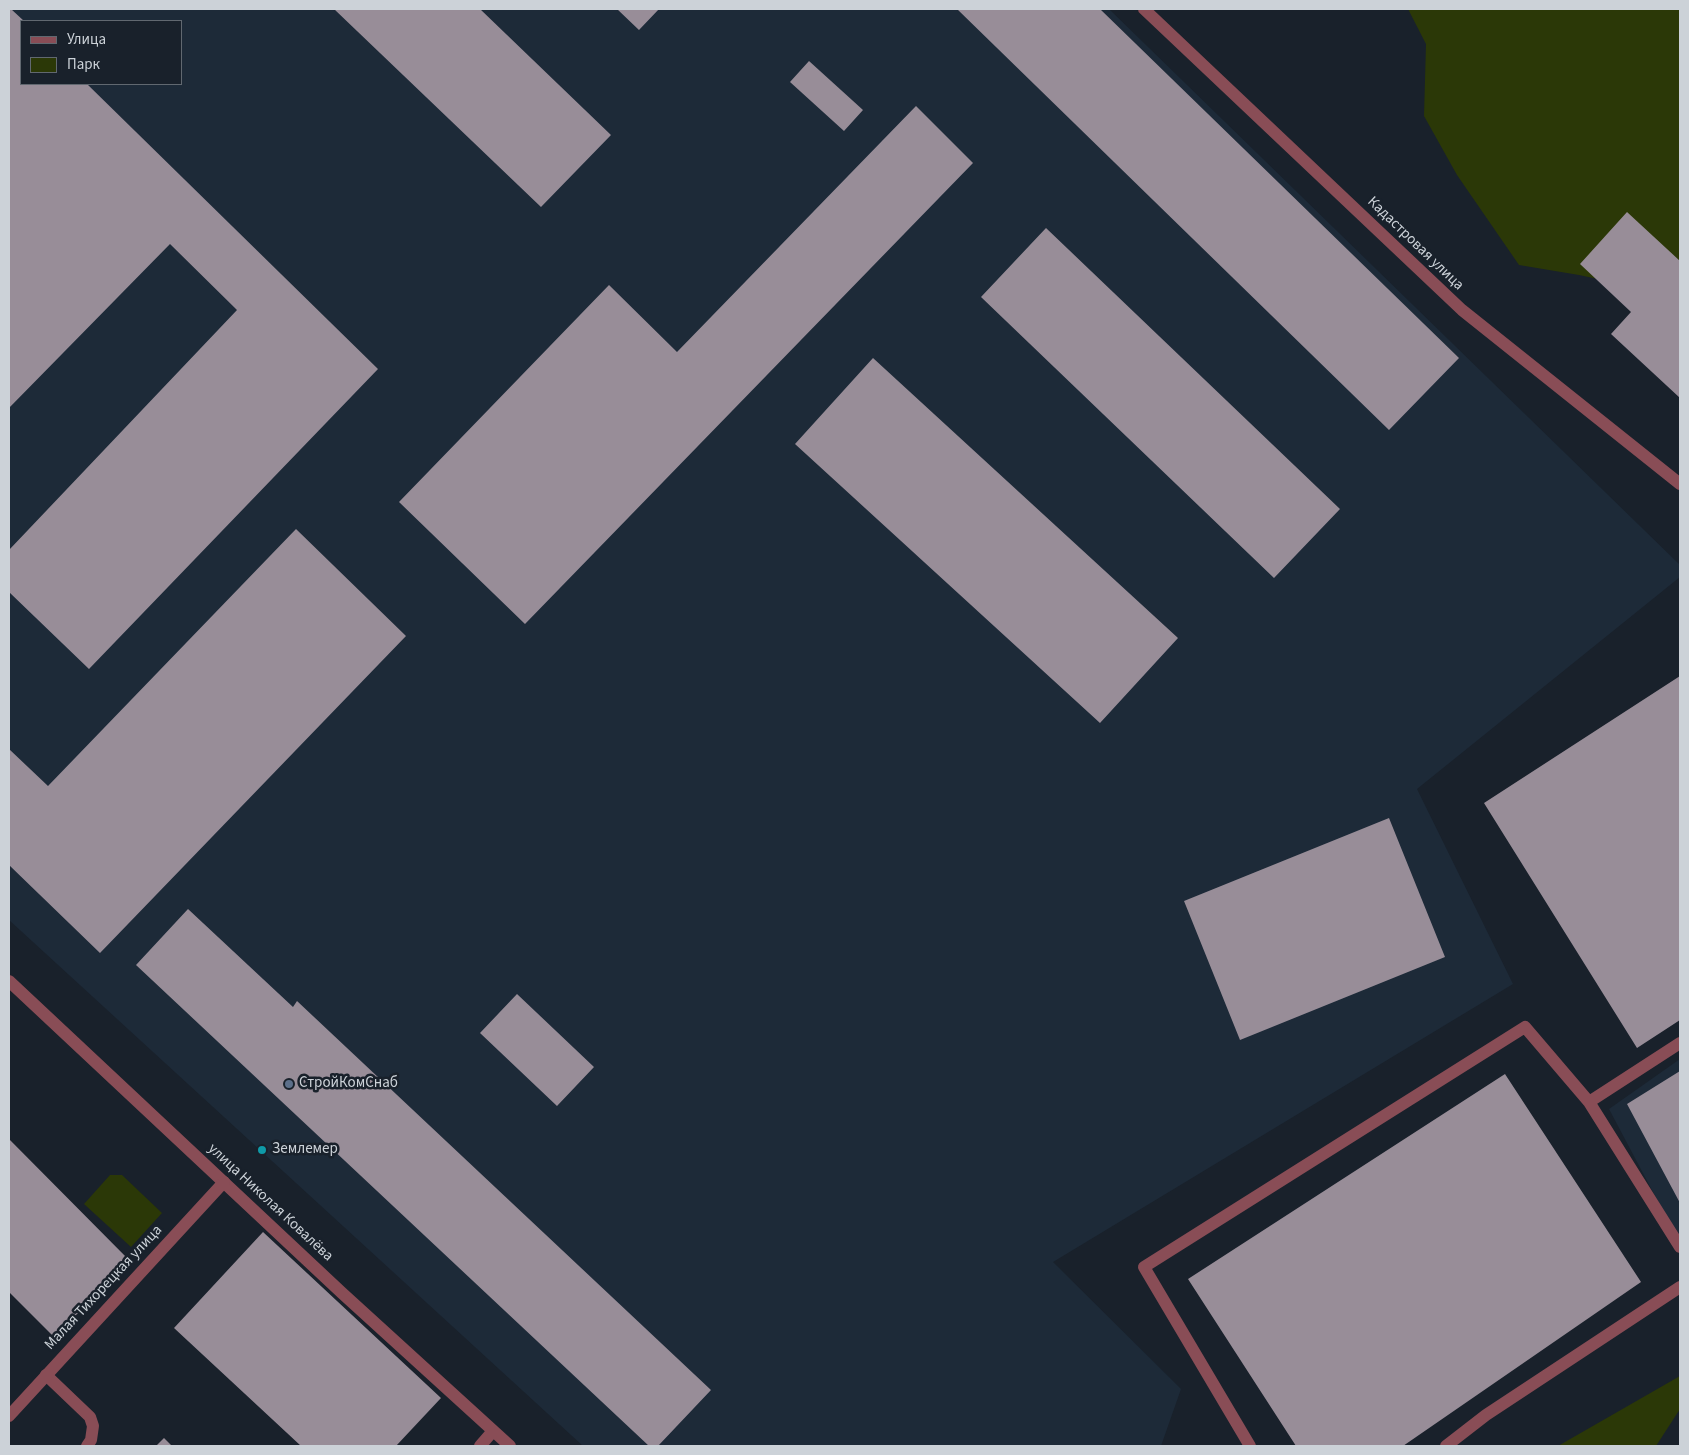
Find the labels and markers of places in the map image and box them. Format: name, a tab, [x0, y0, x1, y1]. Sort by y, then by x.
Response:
place label: СтройКомСнаб	[299, 1075, 398, 1093]
marker: СтройКомСнаб	[283, 1078, 295, 1090]
place label: Землемер	[272, 1141, 338, 1159]
marker: Землемер	[256, 1144, 268, 1156]

